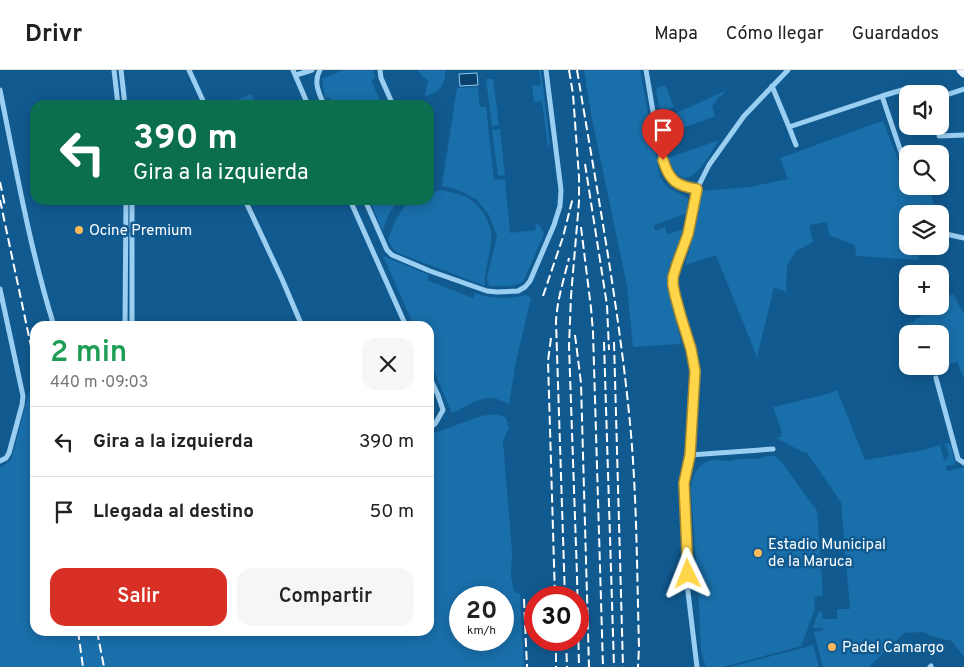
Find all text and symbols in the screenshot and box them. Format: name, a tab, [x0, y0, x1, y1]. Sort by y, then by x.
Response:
text: Drivr	[25, 20, 82, 50]
text: Mapa	[654, 23, 698, 46]
text: Cómo llegar	[726, 23, 824, 46]
text: Guardados	[852, 23, 939, 46]
map controls	[899, 85, 949, 375]
button: sound	[899, 85, 949, 135]
pin	[642, 109, 684, 160]
icon: arrive	[649, 116, 677, 144]
text: 390 m	[133, 117, 238, 161]
icon: left	[50, 120, 115, 185]
button: search	[899, 145, 949, 195]
text: Gira a la izquierda	[133, 160, 309, 187]
button: layers	[899, 205, 949, 255]
place label: Ocine Premium	[89, 222, 192, 241]
marker: Ocine Premium	[73, 224, 85, 236]
button: +	[899, 265, 949, 315]
button: −	[899, 325, 949, 375]
text: 2 min	[50, 335, 127, 372]
button: close	[362, 338, 414, 390]
text: 440 m · 09:03	[50, 373, 148, 393]
icon: left	[50, 428, 78, 456]
text: Gira a la izquierda	[93, 430, 253, 454]
text: 390 m	[359, 430, 414, 454]
icon: arrive	[50, 498, 78, 526]
text: Llegada al destino	[93, 500, 254, 524]
text: 50 m	[369, 500, 414, 524]
place label: Estadio Municipal de la Maruca	[768, 536, 886, 572]
position arrow	[661, 547, 713, 599]
marker: Estadio Municipal de la Maruca	[752, 547, 764, 559]
button: Salir	[50, 568, 227, 626]
button: Compartir	[237, 568, 414, 626]
speed limit sign: 30	[524, 586, 589, 651]
text: 20	[466, 596, 497, 628]
text: km/h	[467, 623, 496, 639]
place label: Padel Camargo	[842, 639, 944, 658]
marker: Padel Camargo	[826, 641, 838, 653]

